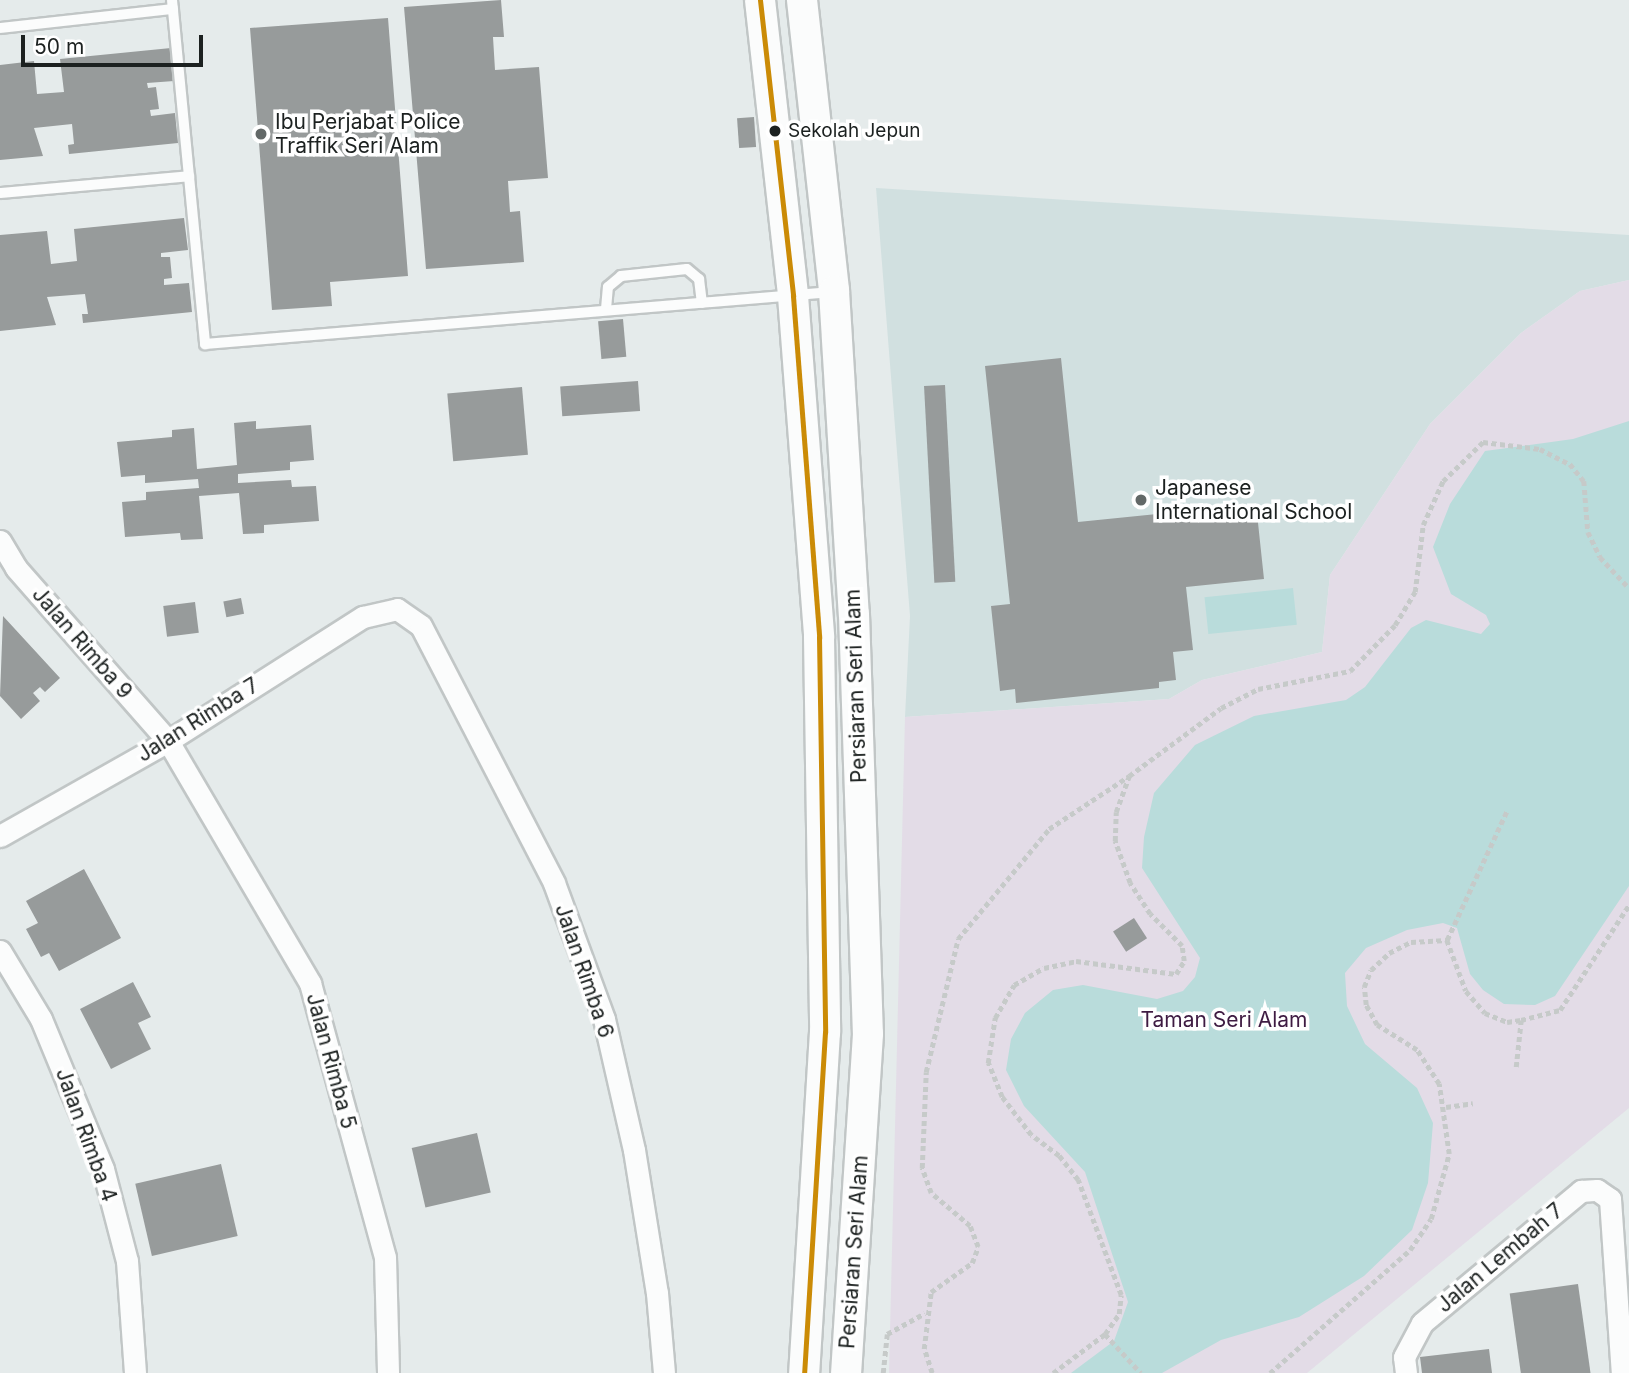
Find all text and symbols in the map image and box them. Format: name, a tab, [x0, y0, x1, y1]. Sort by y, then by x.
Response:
scale bar	[24, 21, 206, 65]
text: 50 m	[34, 34, 84, 59]
place label: Ibu Perjabat Police Traffik Seri Alam	[275, 109, 460, 159]
place label: Sekolah Jepun	[788, 120, 921, 142]
marker: Sekolah Jepun	[768, 124, 782, 138]
marker: Ibu Perjabat Police Traffik Seri Alam	[253, 126, 269, 142]
place label: Japanese International School	[1155, 475, 1352, 525]
marker: Japanese International School	[1133, 492, 1149, 508]
street label: Jalan Rimba 9	[27, 582, 137, 704]
street label: Persiaran Seri Alam	[840, 589, 872, 783]
street label: Jalan Rimba 7	[133, 673, 263, 767]
street label: Jalan Rimba 6	[549, 901, 619, 1041]
street label: Jalan Rimba 5	[301, 990, 361, 1132]
park label: Taman Seri Alam	[1140, 1007, 1308, 1033]
street label: Jalan Rimba 4	[50, 1065, 122, 1205]
street label: Persiaran Seri Alam	[835, 1154, 873, 1350]
street label: Jalan Lembah 7	[1432, 1198, 1568, 1318]

